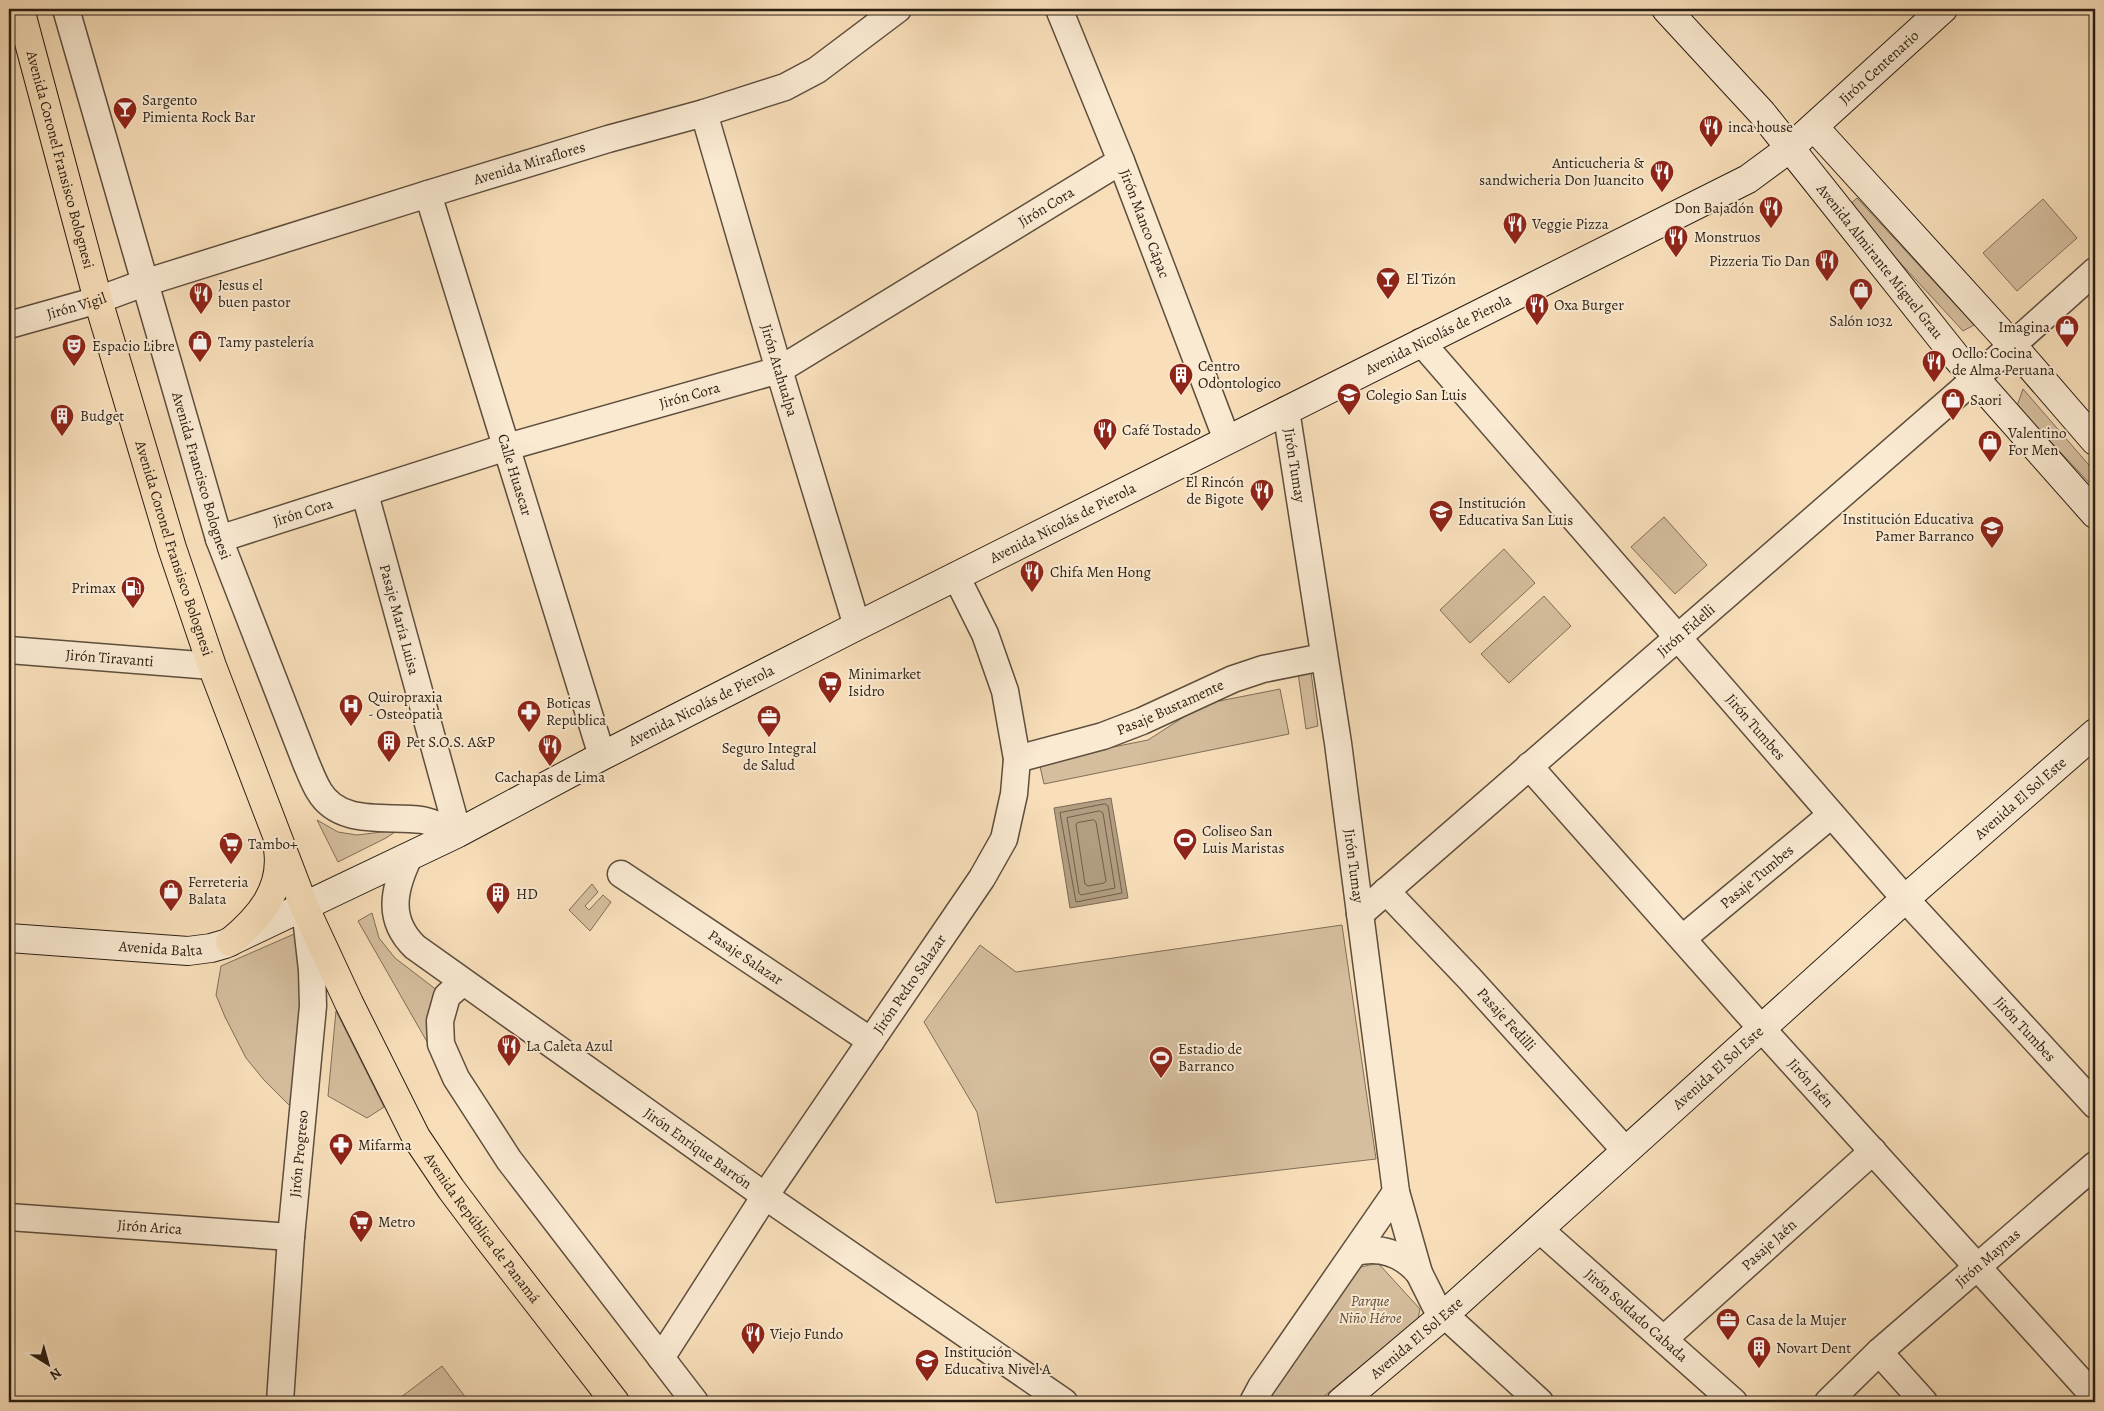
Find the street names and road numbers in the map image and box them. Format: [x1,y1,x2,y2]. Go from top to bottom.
street label: Jirón Centenario [1835,26,1923,109]
street label: Avenida Coronel Fransisco Bolognesi [21,48,99,271]
street label: Avenida Miraflores [470,137,588,190]
street label: Jirón Manco Cápac [1115,166,1175,281]
street label: Avenida Almirante Miguel Grau [1812,179,1948,344]
street label: Jirón Cora [1014,182,1078,232]
street label: Jirón Vigil [44,288,110,324]
street label: Avenida Nicolás de Pierola [1361,289,1515,380]
street label: Jirón Atahualpa [756,322,803,419]
street label: Jirón Cora [657,377,722,413]
street label: Avenida Francisco Bolognesi [167,389,236,562]
street label: Jirón Tumay [1279,427,1310,504]
street label: Calle Huascar [493,431,537,519]
street label: Avenida Coronel Fransisco Bolognesi [130,437,218,659]
street label: Avenida Nicolás de Pierola [985,478,1139,568]
street label: Jirón Cora [270,493,336,531]
street label: Pasaje María Luisa [375,562,424,677]
street label: Jirón Fidelli [1652,600,1719,661]
street label: Jirón Tiravanti [65,644,155,671]
street label: Avenida Nicolás de Pierola [624,660,777,751]
street label: Pasaje Bustamente [1114,674,1227,740]
street label: Jirón Tumbes [1721,689,1790,764]
street label: Avenida El Sol Este [1969,752,2071,845]
street label: Jirón Tumay [1339,828,1369,905]
street label: Pasaje Tumbes [1716,840,1798,913]
street label: Pasaje Salazar [704,925,787,990]
street label: Jirón Pedro Salazar [868,930,951,1038]
street label: Avenida Balta [117,936,204,961]
street label: Pasaje Fedilli [1472,983,1540,1055]
street label: Jirón Tumbes [1990,992,2060,1066]
street label: Avenida El Sol Este [1668,1021,1768,1115]
street label: Jirón Jaén [1783,1054,1838,1112]
street label: Jirón Enrique Barrón [640,1103,756,1194]
street label: Jirón Progreso [285,1109,313,1198]
street label: Avenida República de Panamá [419,1148,545,1307]
street label: Jirón Arica [117,1215,183,1239]
street label: Pasaje Jaén [1737,1215,1801,1275]
street label: Jirón Maynas [1951,1224,2024,1292]
street label: Jirón Soldado Cabada [1580,1264,1692,1366]
street label: Avenida El Sol Este [1365,1293,1467,1384]

